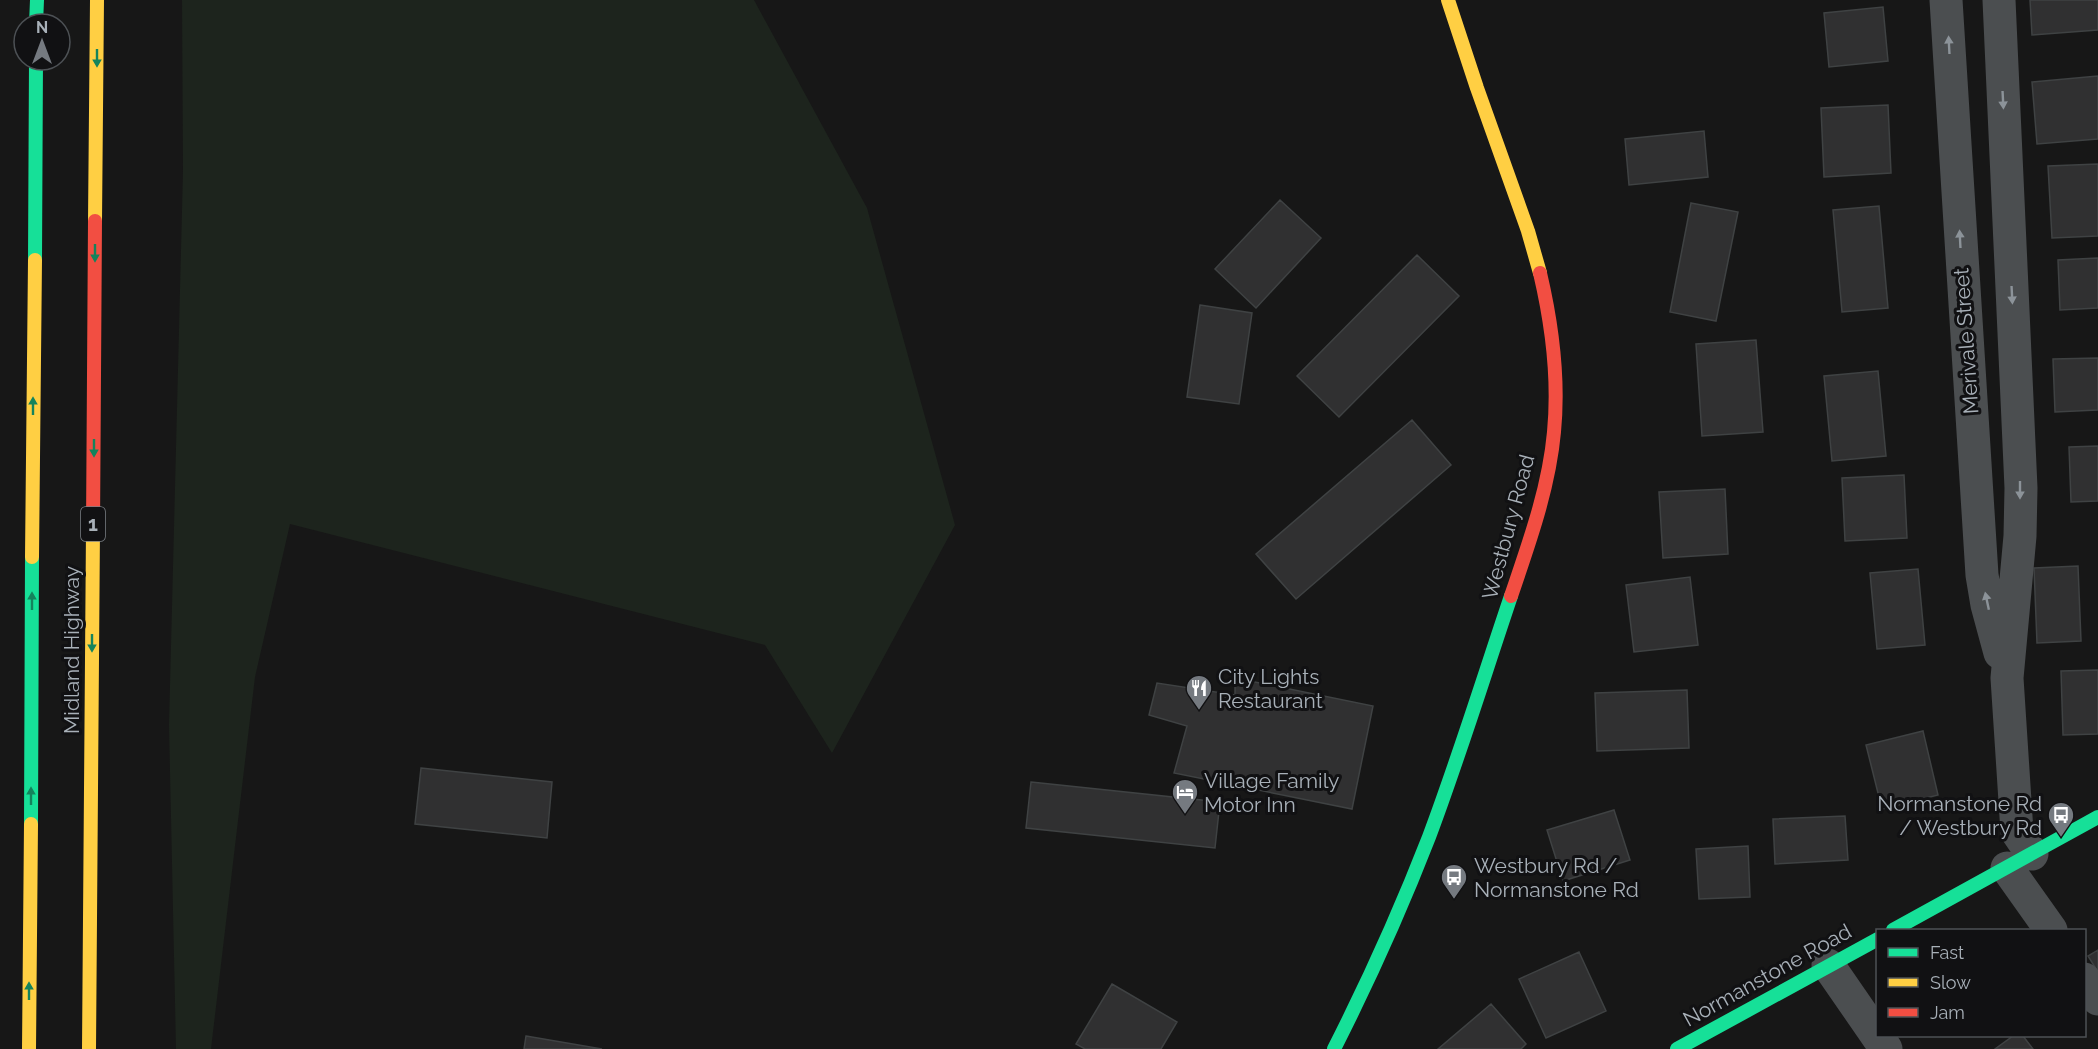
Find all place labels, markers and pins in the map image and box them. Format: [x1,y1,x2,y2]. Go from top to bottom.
place label: City Lights Restaurant [1218,664,1323,713]
restaurant icon: City Lights Restaurant [1184,673,1214,711]
place label: Village Family Motor Inn [1204,768,1339,817]
hotel icon: Village Family Motor Inn [1170,777,1200,815]
place label: Normanstone Rd / Westbury Rd [1877,791,2042,840]
bus stop icon: Normanstone Rd / Westbury Rd [2046,800,2076,838]
place label: Westbury Rd / Normanstone Rd [1474,853,1639,902]
bus stop icon: Westbury Rd / Normanstone Rd [1439,862,1469,900]

